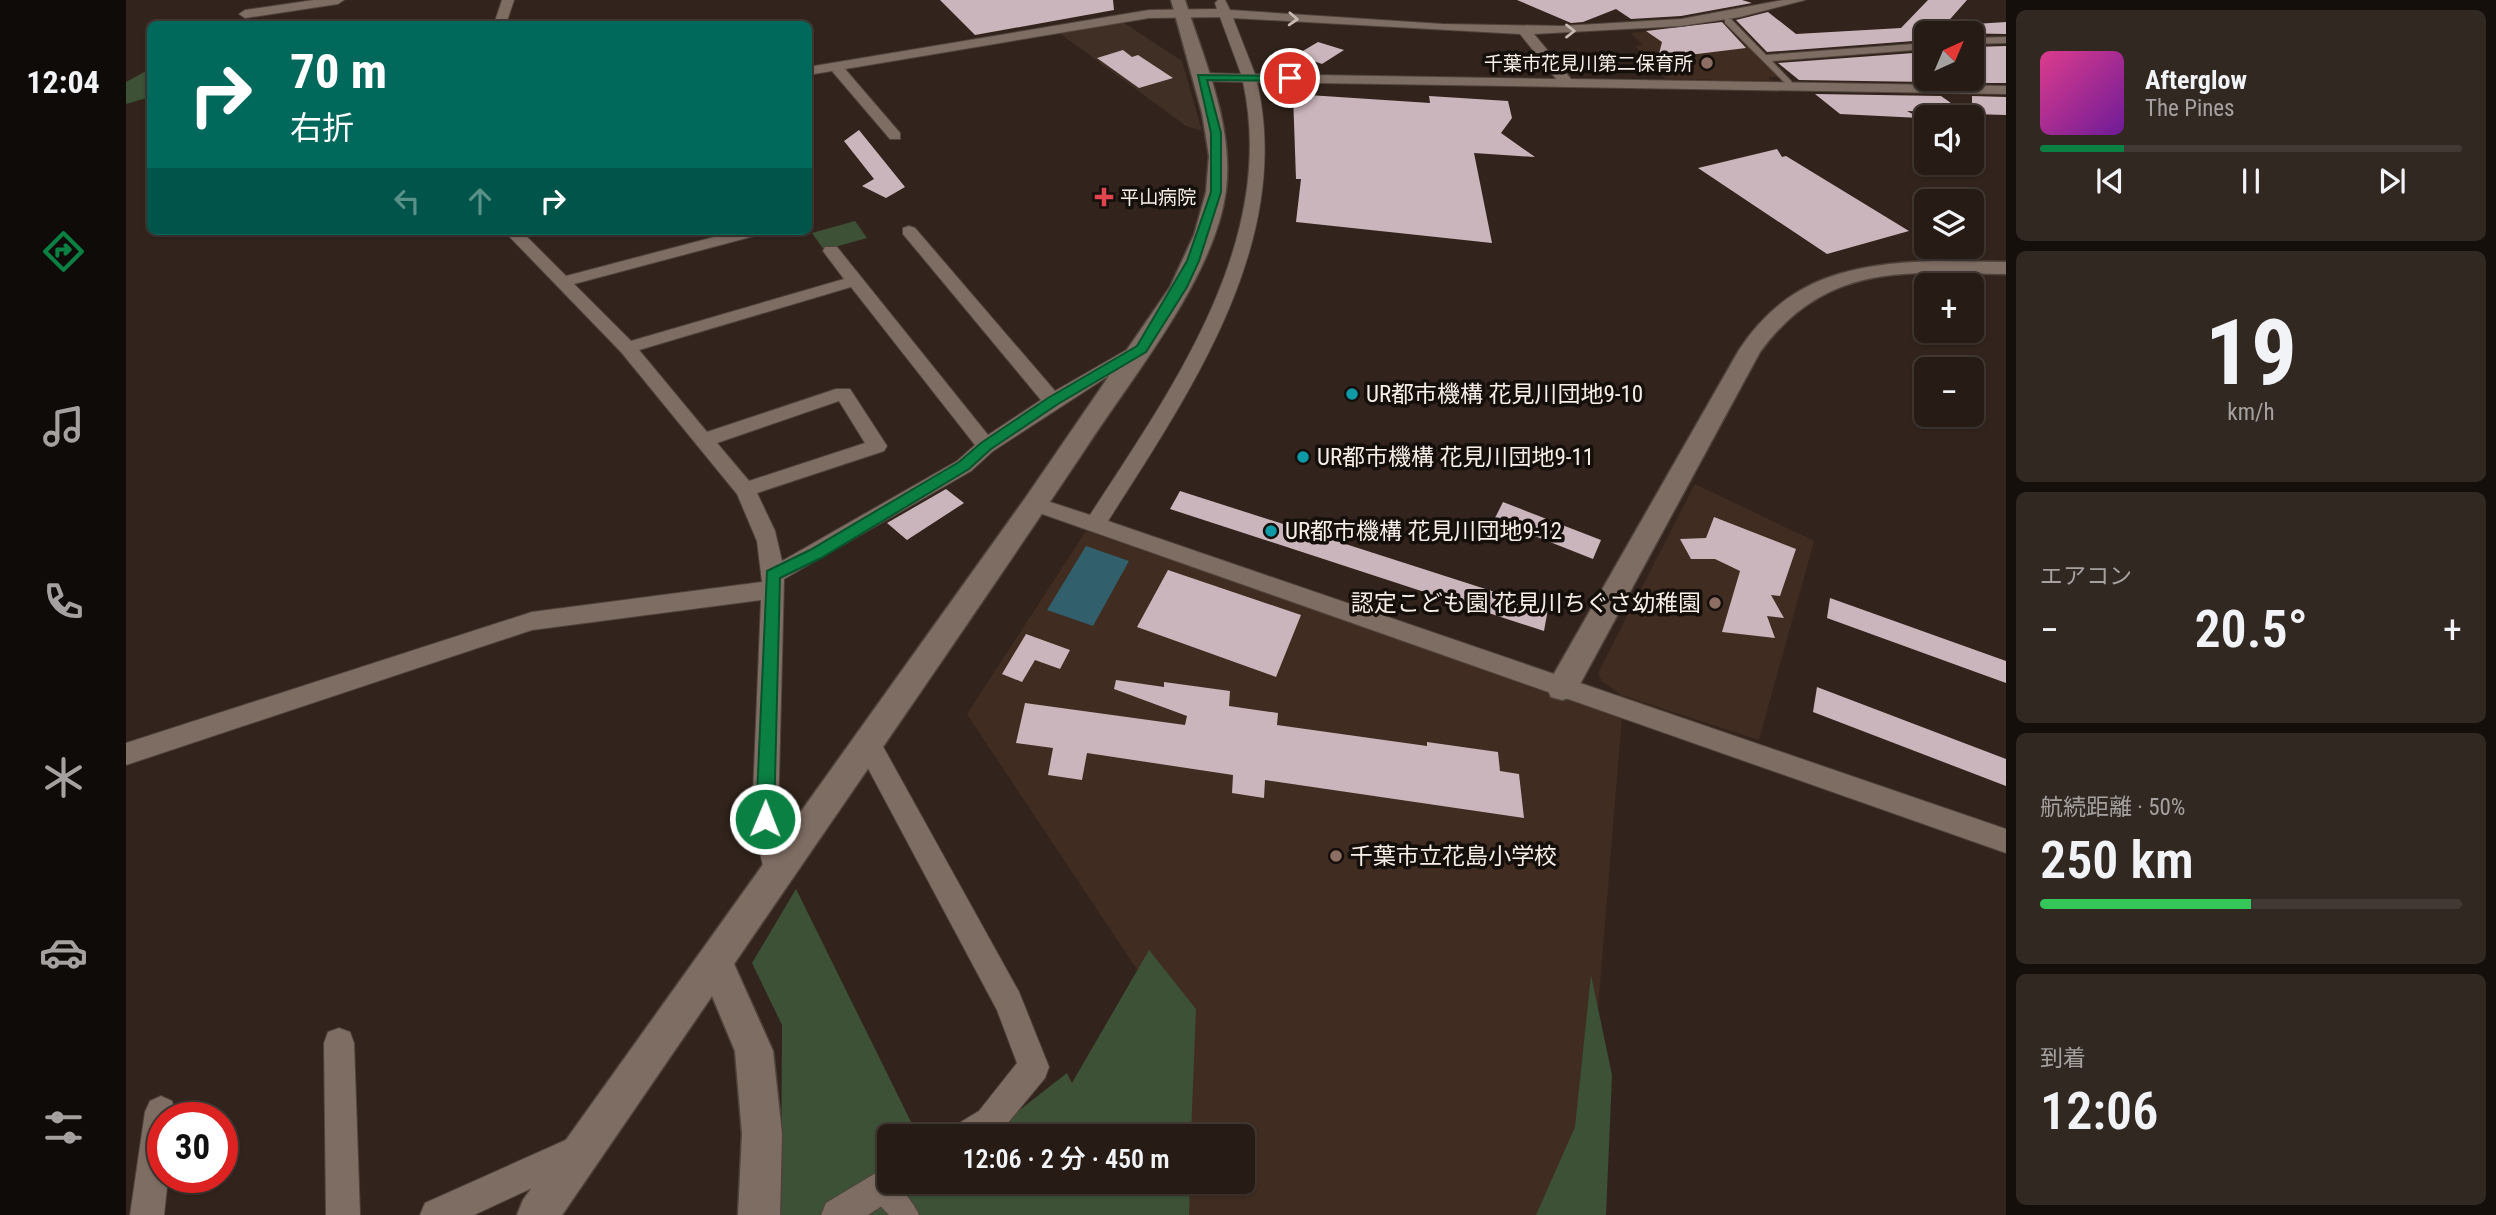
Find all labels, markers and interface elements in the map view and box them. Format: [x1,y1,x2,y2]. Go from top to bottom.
one-way arrow [1288,11,1299,26]
north arrow [1914,21,1984,91]
map controls [1914,21,1984,427]
one-way arrow [1565,23,1575,39]
text: 70 m [290,43,387,100]
pin [1260,48,1320,108]
icon: right [175,49,266,140]
place label: 千葉市花見川第二保育所 [1484,52,1693,75]
marker: 千葉市花見川第二保育所 [1699,55,1715,71]
icon: arrive [1271,59,1309,97]
text: 12:04 [26,63,100,101]
text: Afterglow [2145,65,2247,95]
text: The Pines [2145,95,2235,122]
button: sound [1914,105,1984,175]
text: 右折 [290,109,354,147]
icon: previous [2091,162,2129,200]
icon: pause [2232,162,2270,200]
icon: next [2373,162,2411,200]
icon: left [388,182,426,220]
icon: ahead [461,182,499,220]
icon: right [534,182,572,220]
place label: 平山病院 [1120,186,1196,209]
marker: 平山病院 [1094,187,1114,207]
button: layers [1914,189,1984,259]
icon: directions [39,227,88,276]
button: + [1914,273,1984,343]
text: 19 [2205,300,2297,406]
button: − [1914,357,1984,427]
place label: UR都市機構 花見川団地9-10 [1366,381,1643,408]
marker: UR都市機構 花見川団地9-10 [1344,386,1360,402]
text: km/h [2227,399,2275,426]
icon: music [39,402,88,451]
place label: UR都市機構 花見川団地9-11 [1317,444,1594,471]
marker: UR都市機構 花見川団地9-11 [1295,449,1311,465]
place label: UR都市機構 花見川団地9-12 [1285,518,1562,545]
marker: UR都市機構 花見川団地9-12 [1263,523,1279,539]
text: エアコン [2040,563,2132,590]
icon: phone [39,577,88,626]
place label: 認定こども園 花見川ちぐさ幼稚園 [1351,590,1701,617]
marker: 認定こども園 花見川ちぐさ幼稚園 [1707,595,1723,611]
text: 20.5° [2194,599,2308,660]
text: − [2040,608,2059,652]
text: + [2443,608,2462,652]
icon: climate [39,753,88,802]
position arrow [728,782,802,856]
text: 航続距離 · 50% [2040,794,2185,821]
text: 250 km [2040,830,2194,891]
place label: 千葉市立花島小学校 [1350,843,1557,870]
marker: 千葉市立花島小学校 [1328,848,1344,864]
icon: car [39,928,88,977]
text: 到着 [2040,1045,2086,1072]
text: 12:06 [2040,1081,2158,1142]
speed limit sign: 30 [147,1102,238,1193]
icon: filters [39,1103,88,1152]
text: 12:06 · 2 分 · 450 m [962,1144,1170,1174]

